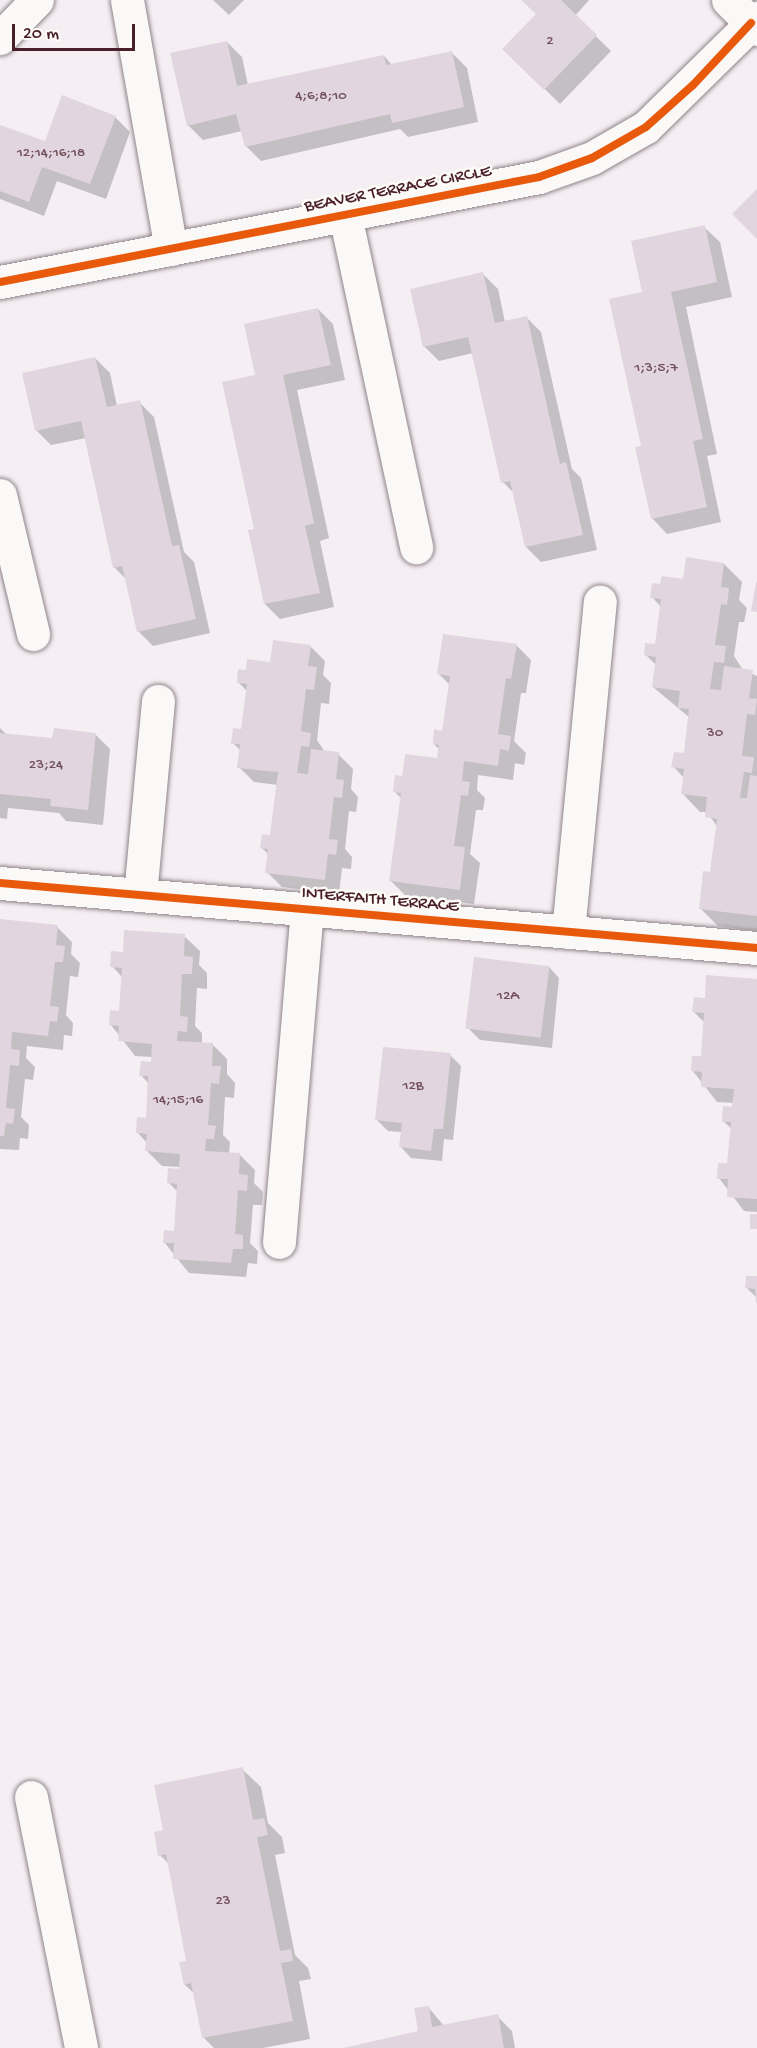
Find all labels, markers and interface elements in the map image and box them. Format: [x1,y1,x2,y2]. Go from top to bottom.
scale bar [15,12,138,50]
text: 20 m [23,24,59,45]
house number: 2 [546,33,554,51]
house number: 4;6;8;10 [295,88,347,106]
house number: 12;14;16;18 [17,145,85,163]
street label: BEAVER TERRACE CIRCLE [303,161,493,219]
house number: 1;3;5;7 [634,360,678,378]
house number: 30 [707,725,723,743]
house number: 23;24 [29,757,63,775]
street label: INTERFAITH TERRACE [300,883,460,919]
house number: 12A [497,988,519,1006]
house number: 12B [402,1078,424,1096]
house number: 14;15;16 [153,1092,203,1110]
house number: 23 [215,1893,231,1911]

